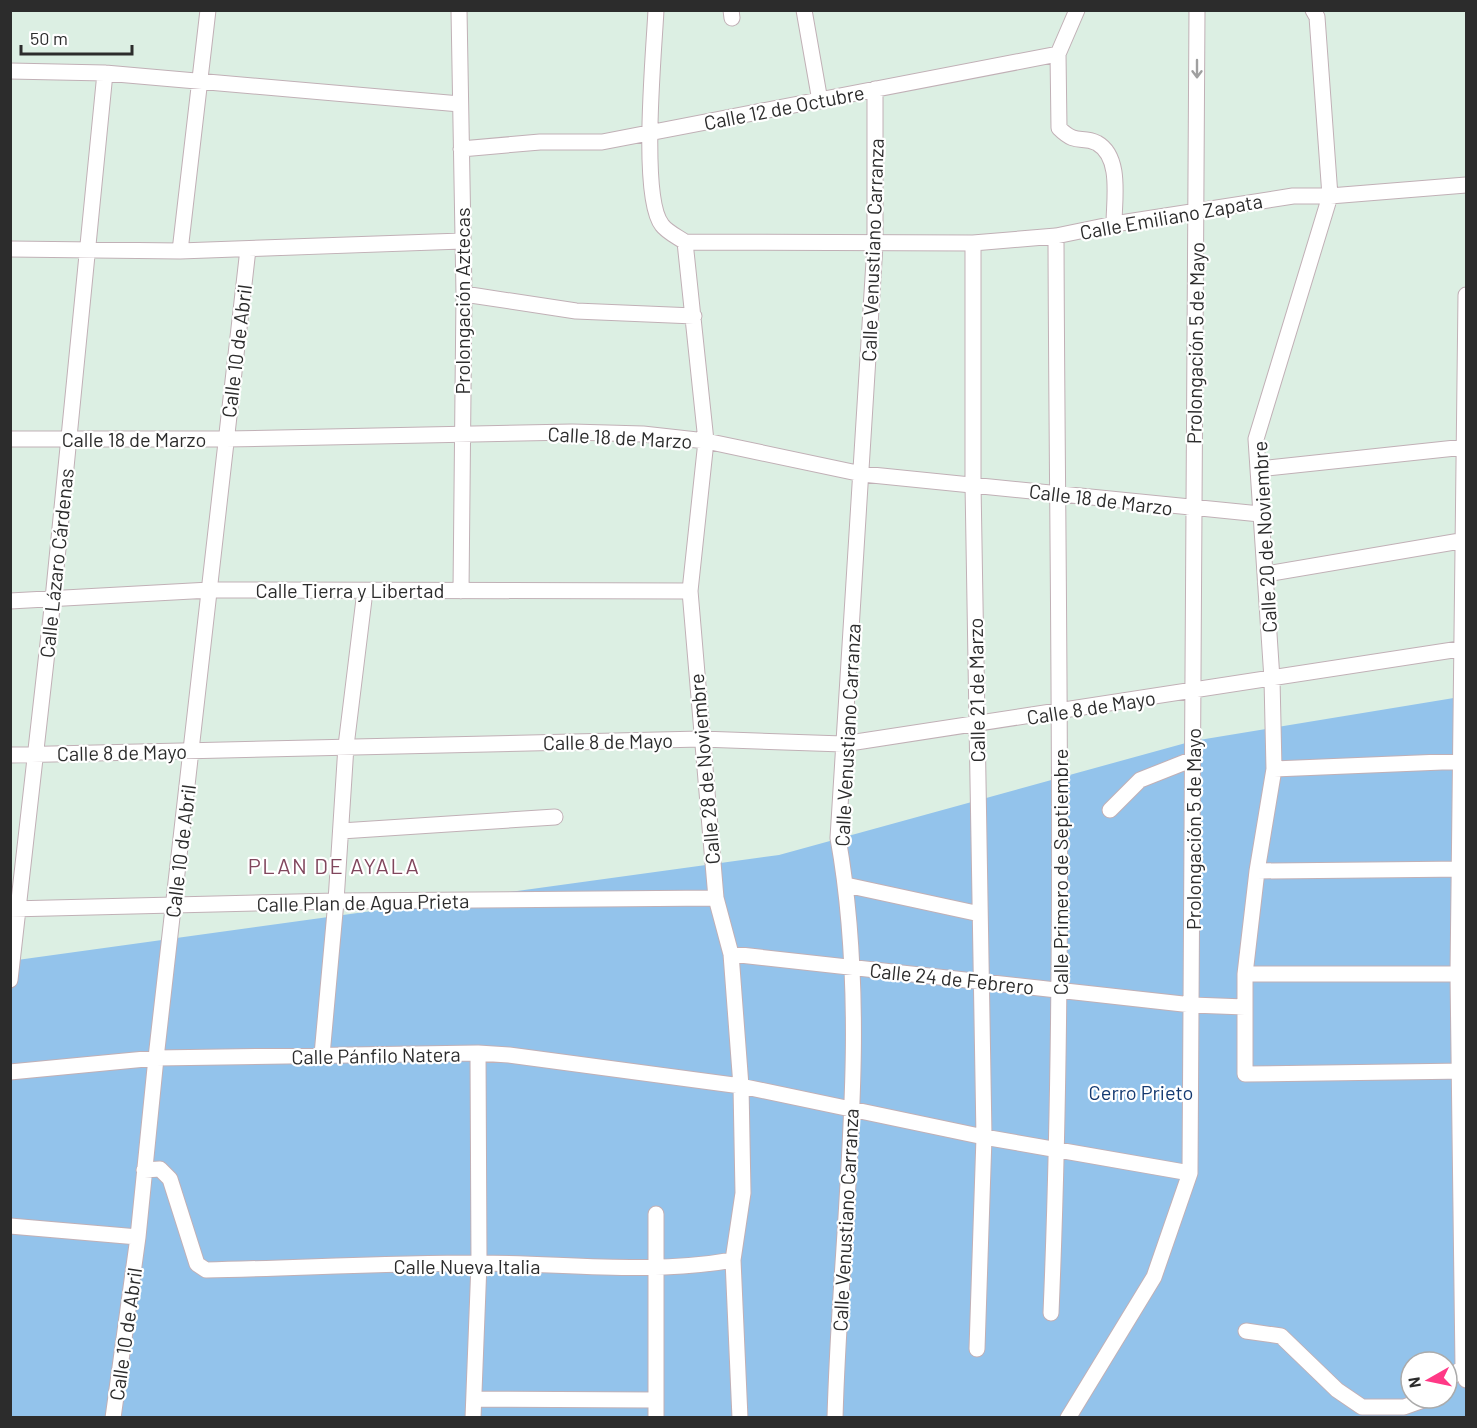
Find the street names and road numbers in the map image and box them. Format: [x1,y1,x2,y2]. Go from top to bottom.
street label: Calle 12 de Octubre [702,80,866,134]
street label: Calle Venustiano Carranza [856,138,888,362]
street label: Calle Emiliano Zapata [1078,188,1264,244]
street label: Prolongación Aztecas [450,207,474,395]
street label: Prolongación 5 de Mayo [1181,242,1209,444]
street label: Calle 10 de Abril [216,283,256,419]
street label: Calle 18 de Marzo [547,421,693,453]
street label: Calle 18 de Marzo [62,427,206,451]
street label: Calle 20 de Noviembre [1247,440,1281,634]
street label: Calle Lázaro Cárdenas [34,467,78,659]
street label: Calle 18 de Marzo [1028,478,1174,520]
street label: Calle Tierra y Libertad [256,578,444,602]
street label: Calle 21 de Marzo [963,617,989,763]
street label: Calle Venustiano Carranza [829,623,865,847]
street label: Calle 28 de Noviembre [684,673,724,865]
street label: Calle 8 de Mayo [1025,685,1157,729]
street label: Calle 8 de Mayo [543,728,673,754]
street label: Prolongación 5 de Mayo [1181,728,1205,930]
street label: Calle 8 de Mayo [57,739,187,765]
street label: Calle Primero de Septiembre [1048,749,1072,995]
street label: Calle 10 de Abril [160,783,200,919]
street label: Calle Plan de Agua Prieta [256,888,470,916]
street label: Calle 24 de Febrero [868,957,1036,999]
street label: Calle Pánfilo Natera [291,1042,461,1068]
street label: Calle Venustiano Carranza [827,1108,863,1332]
street label: Calle Nueva Italia [394,1254,540,1278]
street label: Calle 10 de Abril [104,1266,146,1402]

